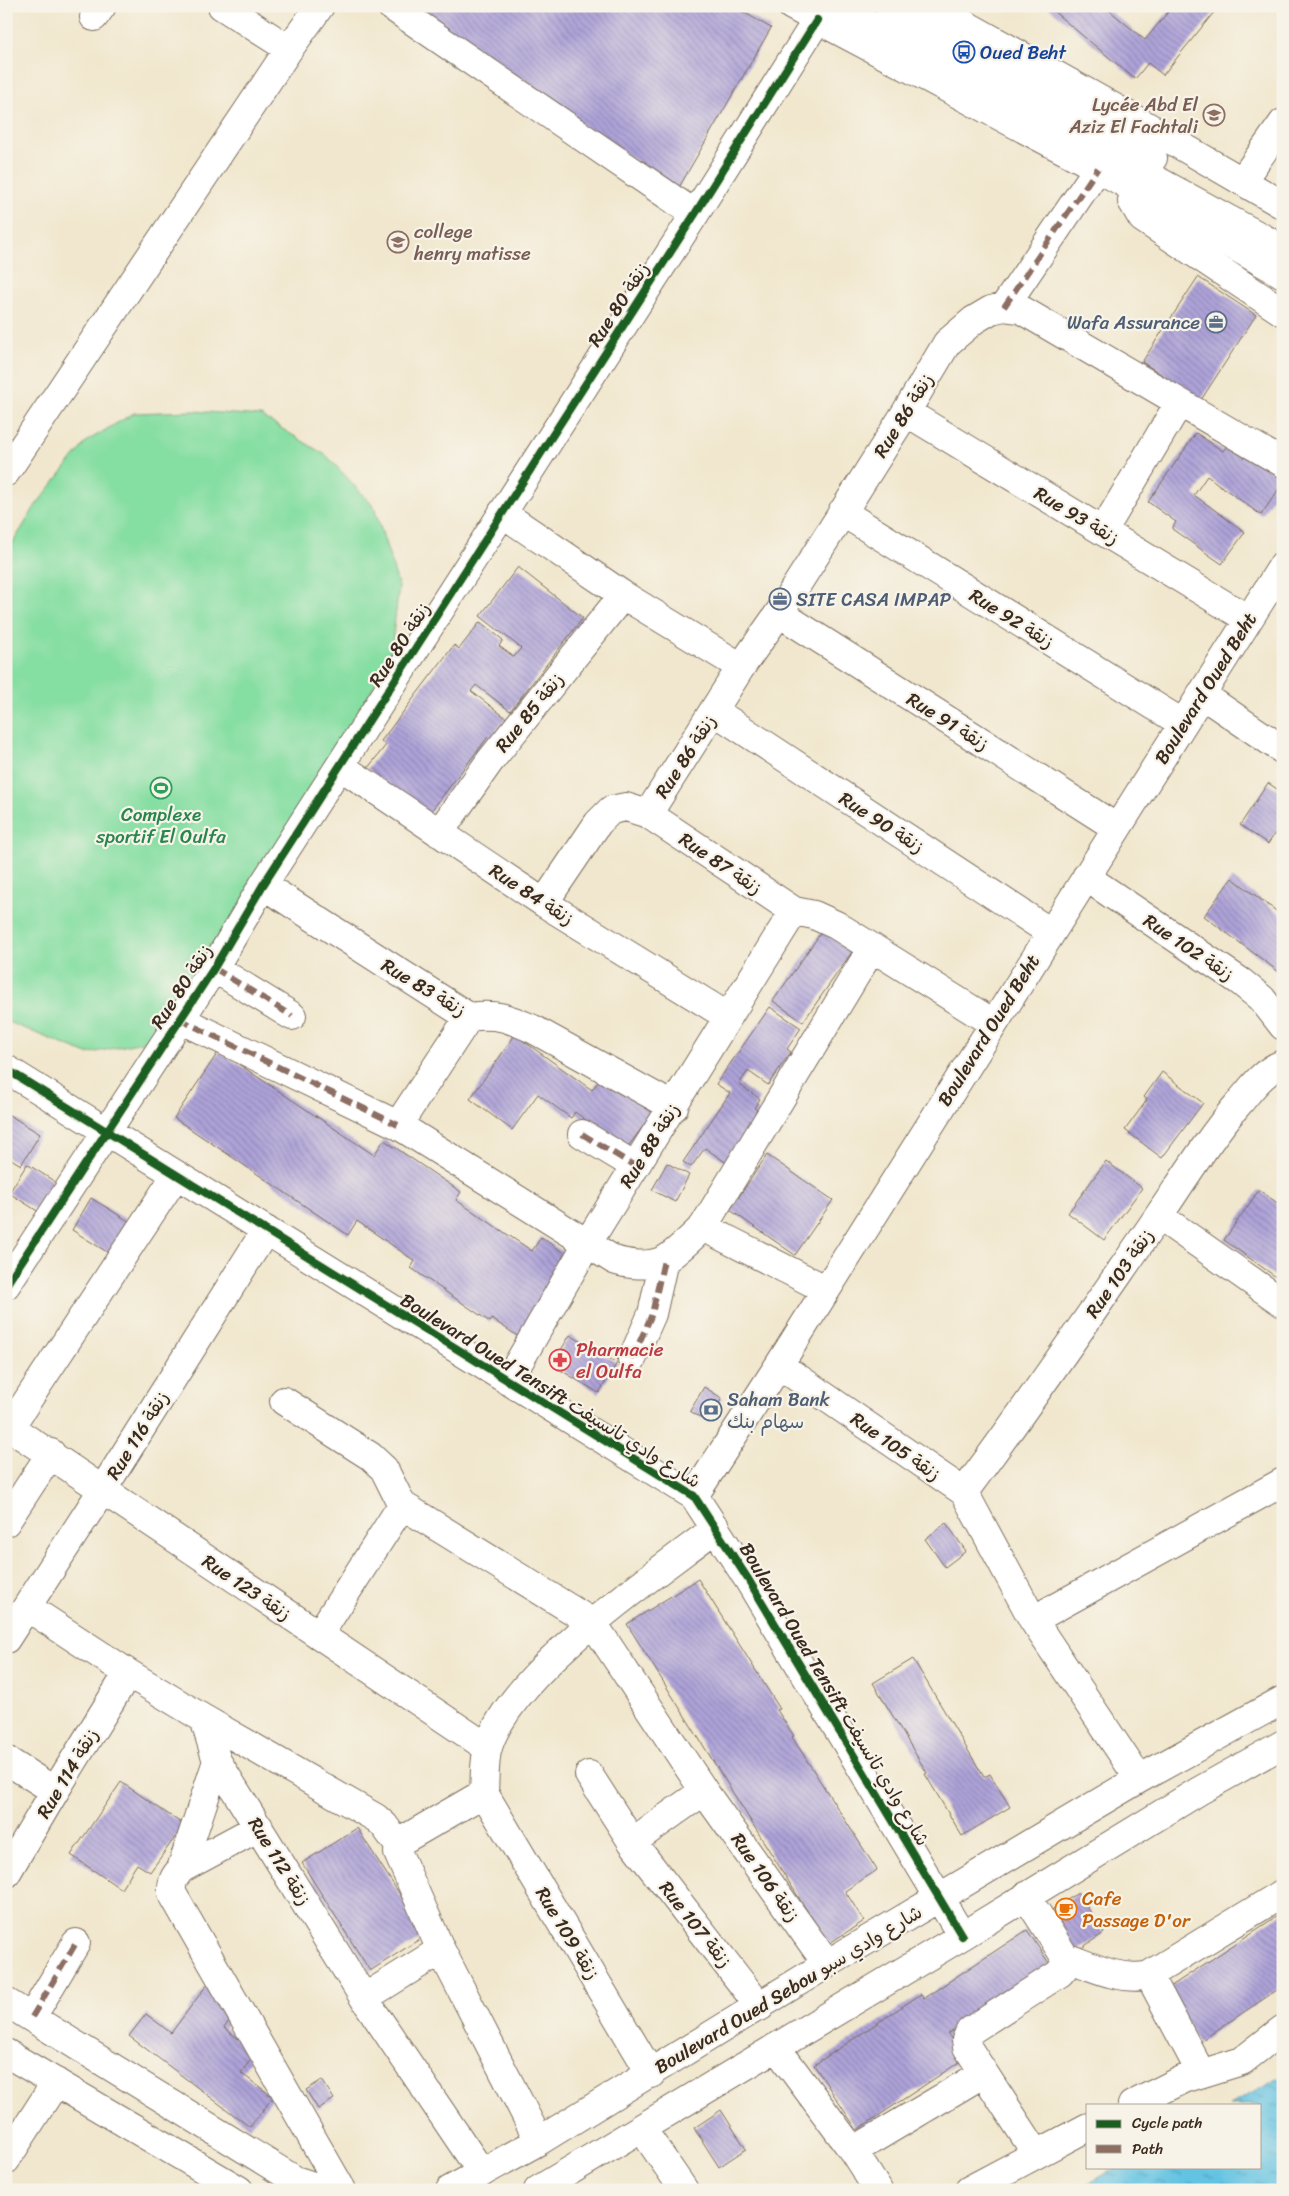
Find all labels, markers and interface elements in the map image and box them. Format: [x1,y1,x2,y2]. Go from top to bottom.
place label: Oued Beht [980,36,1067,69]
bus stop icon: Oued Beht [952,40,976,64]
place label: Lycée Abd El Aziz El Fachtali [1068,88,1199,143]
school or university icon: Lycée Abd El Aziz El Fachtali [1202,103,1226,127]
place label: college henry matisse [413,215,531,270]
school or university icon: college henry matisse [386,230,410,254]
street label: Rue 80 زنقة [578,255,658,354]
place label: Wafa Assurance [1067,306,1200,339]
office icon: Wafa Assurance [1204,310,1228,334]
street label: Rue 86 زنقة [864,366,943,464]
street label: Rue 93 زنقة [1028,477,1126,554]
street label: Rue 92 زنقة [963,579,1061,658]
place label: SITE CASA IMPAP [796,583,951,616]
office icon: SITE CASA IMPAP [768,587,792,611]
street label: Rue 80 زنقة [359,595,439,694]
street label: Boulevard Oued Beht [1145,606,1266,771]
street label: Rue 85 زنقة [486,665,572,760]
street label: Rue 91 زنقة [900,683,996,760]
street label: Rue 86 زنقة [646,708,725,805]
sports icon: Complexe sportif El Oulfa [149,776,173,800]
street label: Rue 90 زنقة [832,782,931,862]
place label: Complexe sportif El Oulfa [95,798,226,853]
street label: Rue 87 زنقة [672,823,769,904]
street label: Rue 84 زنقة [483,854,581,934]
street label: Rue 102 زنقة [1137,905,1241,990]
street label: Rue 80 زنقة [141,937,221,1036]
street label: Boulevard Oued Beht [928,948,1049,1113]
street label: Rue 83 زنقة [375,949,473,1026]
street label: Rue 88 زنقة [610,1096,689,1194]
street label: Rue 103 زنقة [1076,1222,1163,1325]
street label: Boulevard Oued Tensift شارع وادي تانسيفت [394,1284,708,1497]
place label: Pharmacie el Oulfa [576,1333,664,1388]
pharmacy icon: Pharmacie el Oulfa [548,1348,572,1372]
place label: Saham Bank سهام بنك [727,1383,831,1438]
street label: Rue 116 زنقة [97,1384,178,1486]
bank icon: Saham Bank سهام بنك [699,1398,723,1422]
street label: Rue 105 زنقة [844,1403,948,1490]
street label: Boulevard Oued Tensift شارع وادي تانسيفت [730,1536,939,1853]
street label: Rue 123 زنقة [195,1545,298,1630]
street label: Rue 114 زنقة [27,1722,108,1825]
street label: Rue 112 زنقة [239,1810,320,1912]
street label: Rue 106 زنقة [722,1825,809,1929]
street label: Rue 107 زنقة [651,1873,740,1975]
street label: Rue 109 زنقة [527,1880,609,1986]
place label: Cafe Passage D'or [1082,1882,1191,1937]
street label: Boulevard Oued Sebou شارع وادي سبو [648,1896,929,2083]
cafe icon: Cafe Passage D'or [1054,1897,1078,1921]
legend [1086,2104,1262,2168]
text: Cycle path [1132,2110,1203,2136]
text: Path [1132,2136,1163,2162]

